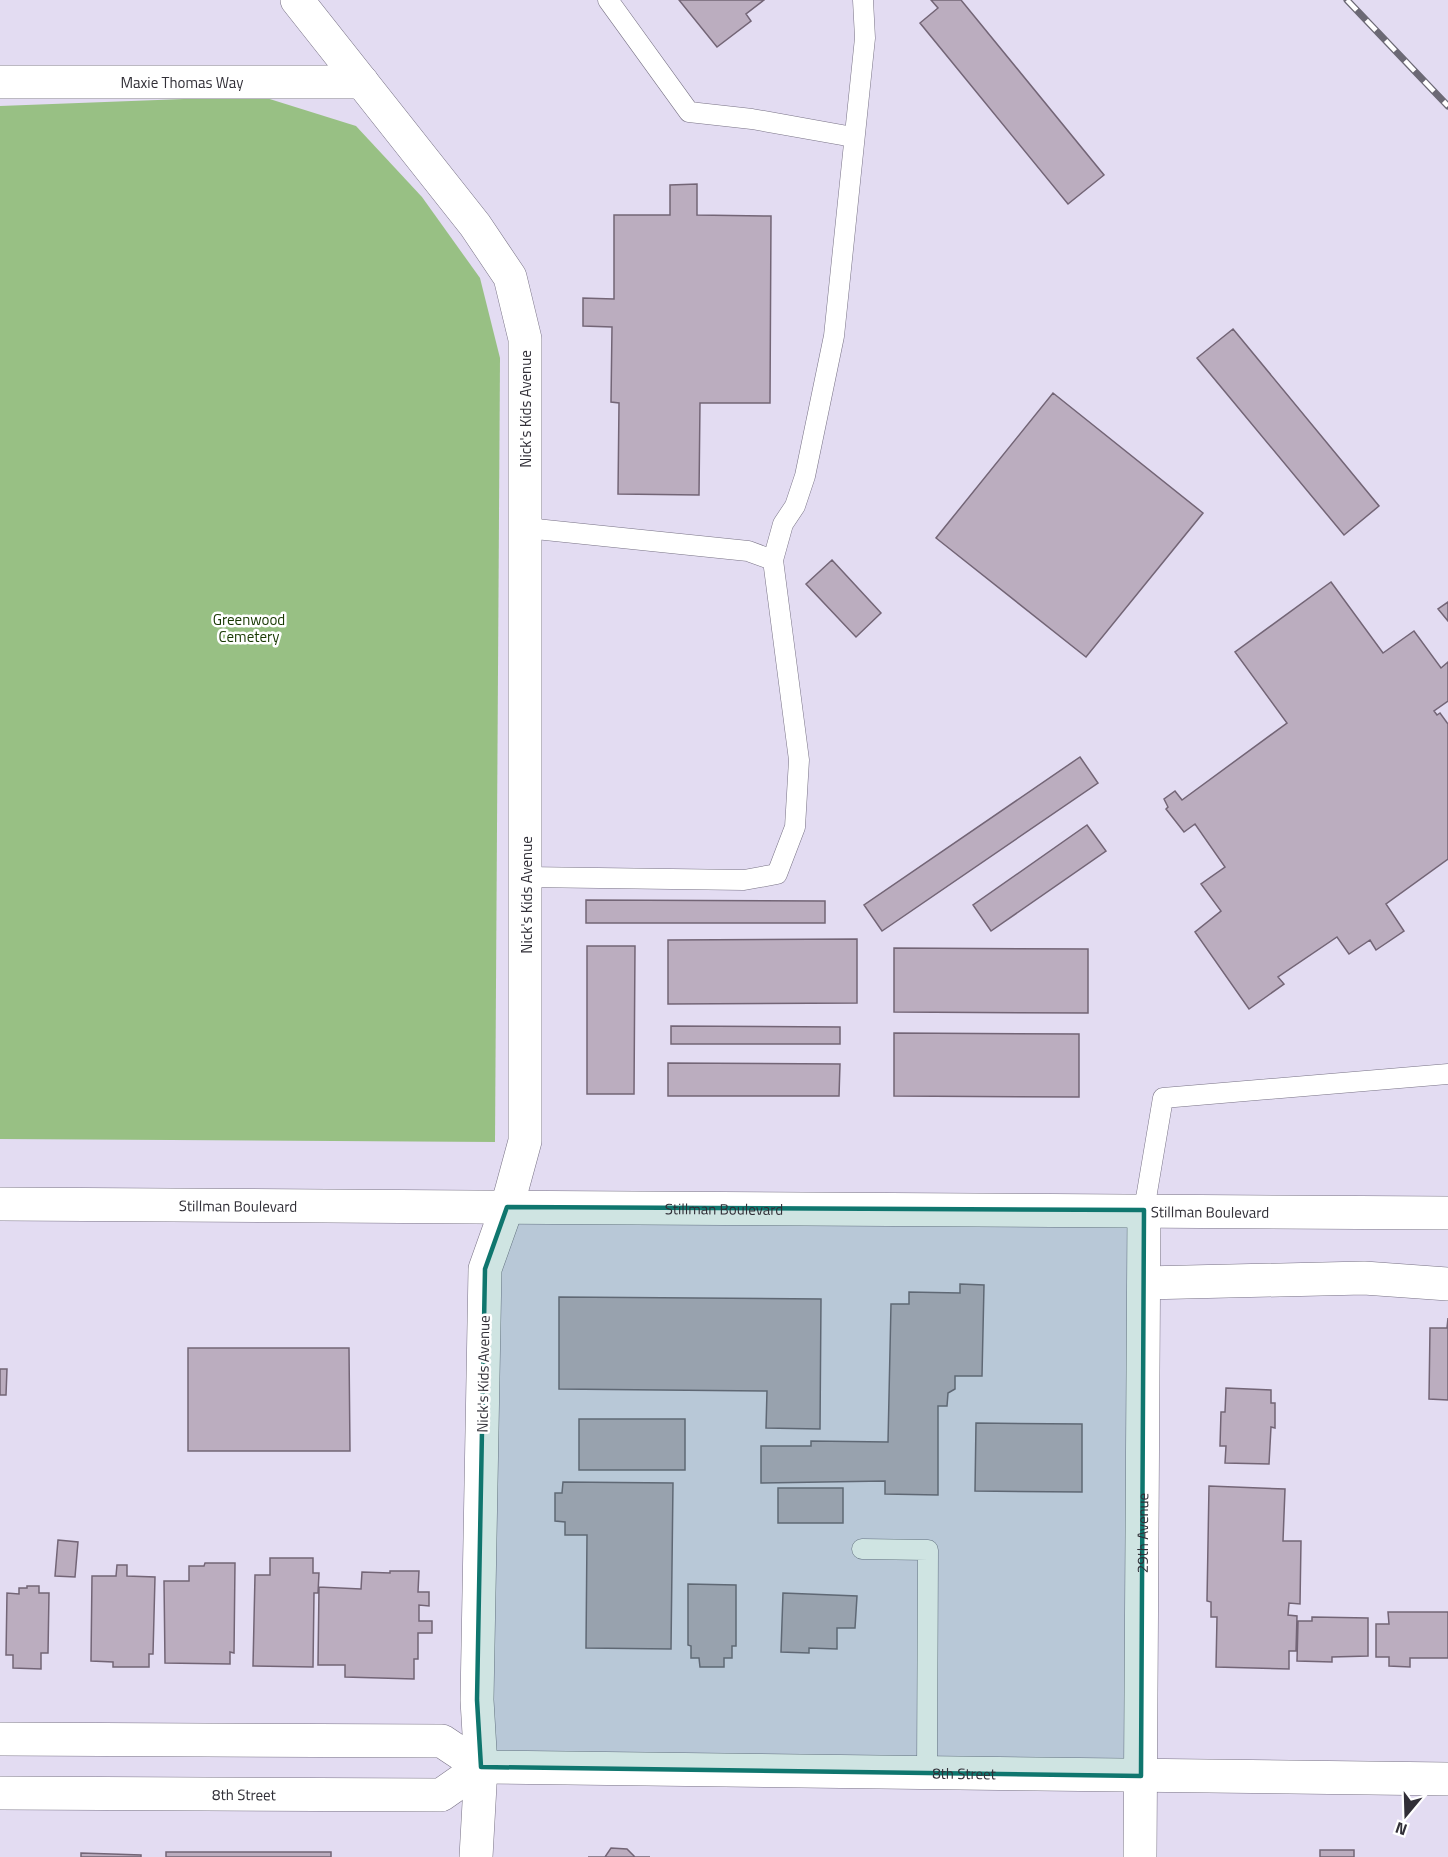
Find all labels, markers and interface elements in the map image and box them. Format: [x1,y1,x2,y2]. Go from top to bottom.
street label: Maxie Thomas Way [120,71,244,94]
street label: Nick's Kids Avenue [514,350,537,468]
park label: Greenwood Cemetery [213,608,285,648]
street label: Nick's Kids Avenue [515,836,538,954]
street label: Stillman Boulevard [179,1194,297,1217]
street label: Stillman Boulevard [665,1197,783,1220]
street label: Stillman Boulevard [1151,1200,1269,1223]
street label: Nick's Kids Avenue [470,1315,496,1433]
street label: 29th Avenue [1130,1493,1154,1573]
street label: 8th Street [932,1761,997,1785]
street label: 8th Street [212,1782,277,1806]
north arrow [1376,1785,1436,1845]
text: N [1392,1816,1410,1842]

